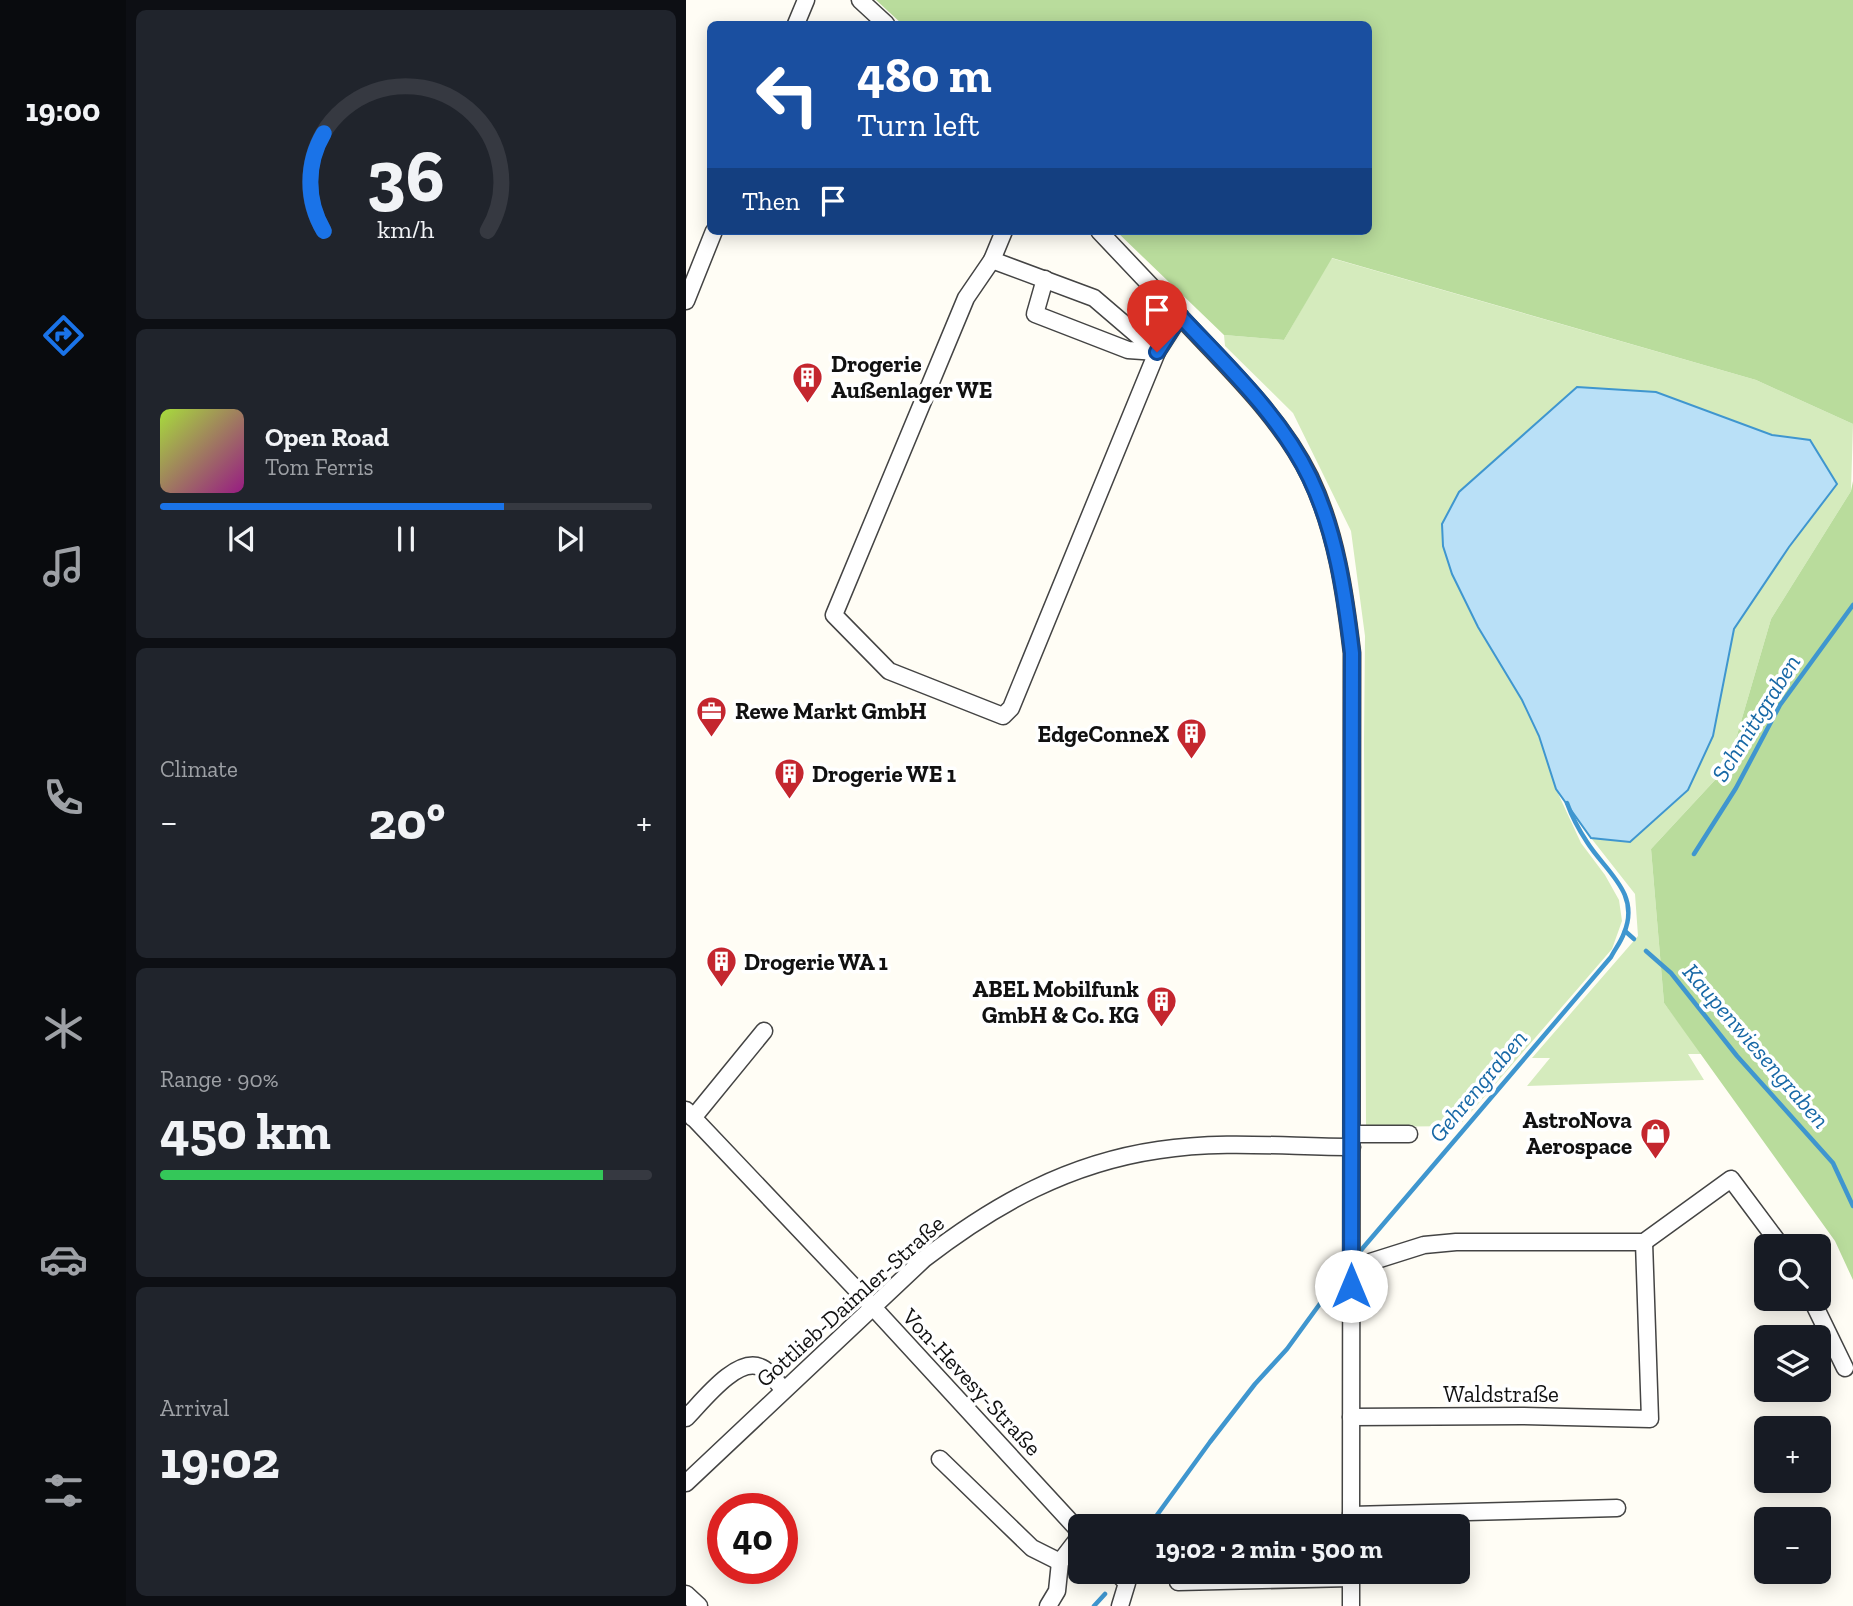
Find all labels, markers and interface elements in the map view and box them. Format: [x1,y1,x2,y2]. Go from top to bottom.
text: 480 m [857,46,992,105]
icon: left [742,49,833,140]
text: 19:00 [26,91,100,129]
text: Turn left [857,106,979,144]
text: 36 [367,132,445,220]
icon: arrive [814,182,852,220]
text: Then [742,185,800,217]
text: km/h [377,213,435,243]
pin [1127,280,1187,352]
icon: arrive [1138,291,1176,329]
icon: directions [39,311,88,360]
place label: Drogerie Außenlager WE [831,350,992,404]
building icon: Drogerie Außenlager WE [791,360,825,404]
text: Open Road [265,421,389,453]
text: Tom Ferris [265,453,374,481]
icon: previous [223,520,261,558]
icon: pause [387,520,425,558]
icon: next [551,520,589,558]
icon: music [39,542,88,591]
water label: Schmittgraben [1705,649,1806,787]
office icon: Rewe Markt GmbH [695,694,729,738]
place label: Rewe Markt GmbH [735,697,927,725]
building icon: EdgeConneX [1175,717,1209,761]
place label: EdgeConneX [1038,720,1170,748]
text: Climate [160,755,238,783]
building icon: Drogerie WE 1 [772,757,806,801]
place label: Drogerie WE 1 [812,760,956,788]
icon: phone [39,773,88,822]
text: 20° [369,790,445,852]
text: − [160,799,178,845]
text: + [636,799,652,845]
building icon: Drogerie WA 1 [704,945,738,989]
place label: Drogerie WA 1 [744,948,888,976]
water label: Kaupenwiesengraben [1677,957,1836,1134]
place label: ABEL Mobilfunk GmbH & Co. KG [973,975,1139,1029]
building icon: ABEL Mobilfunk GmbH & Co. KG [1145,985,1179,1029]
icon: climate [39,1004,88,1053]
water label: Gehrengraben [1422,1024,1533,1148]
text: Range · 90% [160,1065,279,1093]
text: 450 km [160,1100,331,1162]
place label: AstroNova Aerospace [1523,1106,1632,1160]
shop icon: AstroNova Aerospace [1638,1116,1672,1160]
street label: Gottlieb-Daimler-Straße [750,1209,950,1393]
map controls [1754,1234,1831,1584]
button: search [1754,1234,1831,1311]
icon: car [39,1235,88,1284]
position arrow [1314,1249,1388,1323]
street label: Von-Hevesy-Straße [896,1302,1048,1462]
button: layers [1754,1325,1831,1402]
street label: Waldstraße [1443,1380,1559,1408]
text: Arrival [160,1394,229,1422]
button: + [1754,1416,1831,1493]
text: 19:02 [160,1429,280,1491]
icon: filters [39,1466,88,1515]
speed limit sign: 40 [707,1493,798,1584]
button: − [1754,1507,1831,1584]
text: 19:02 · 2 min · 500 m [1155,1533,1383,1565]

